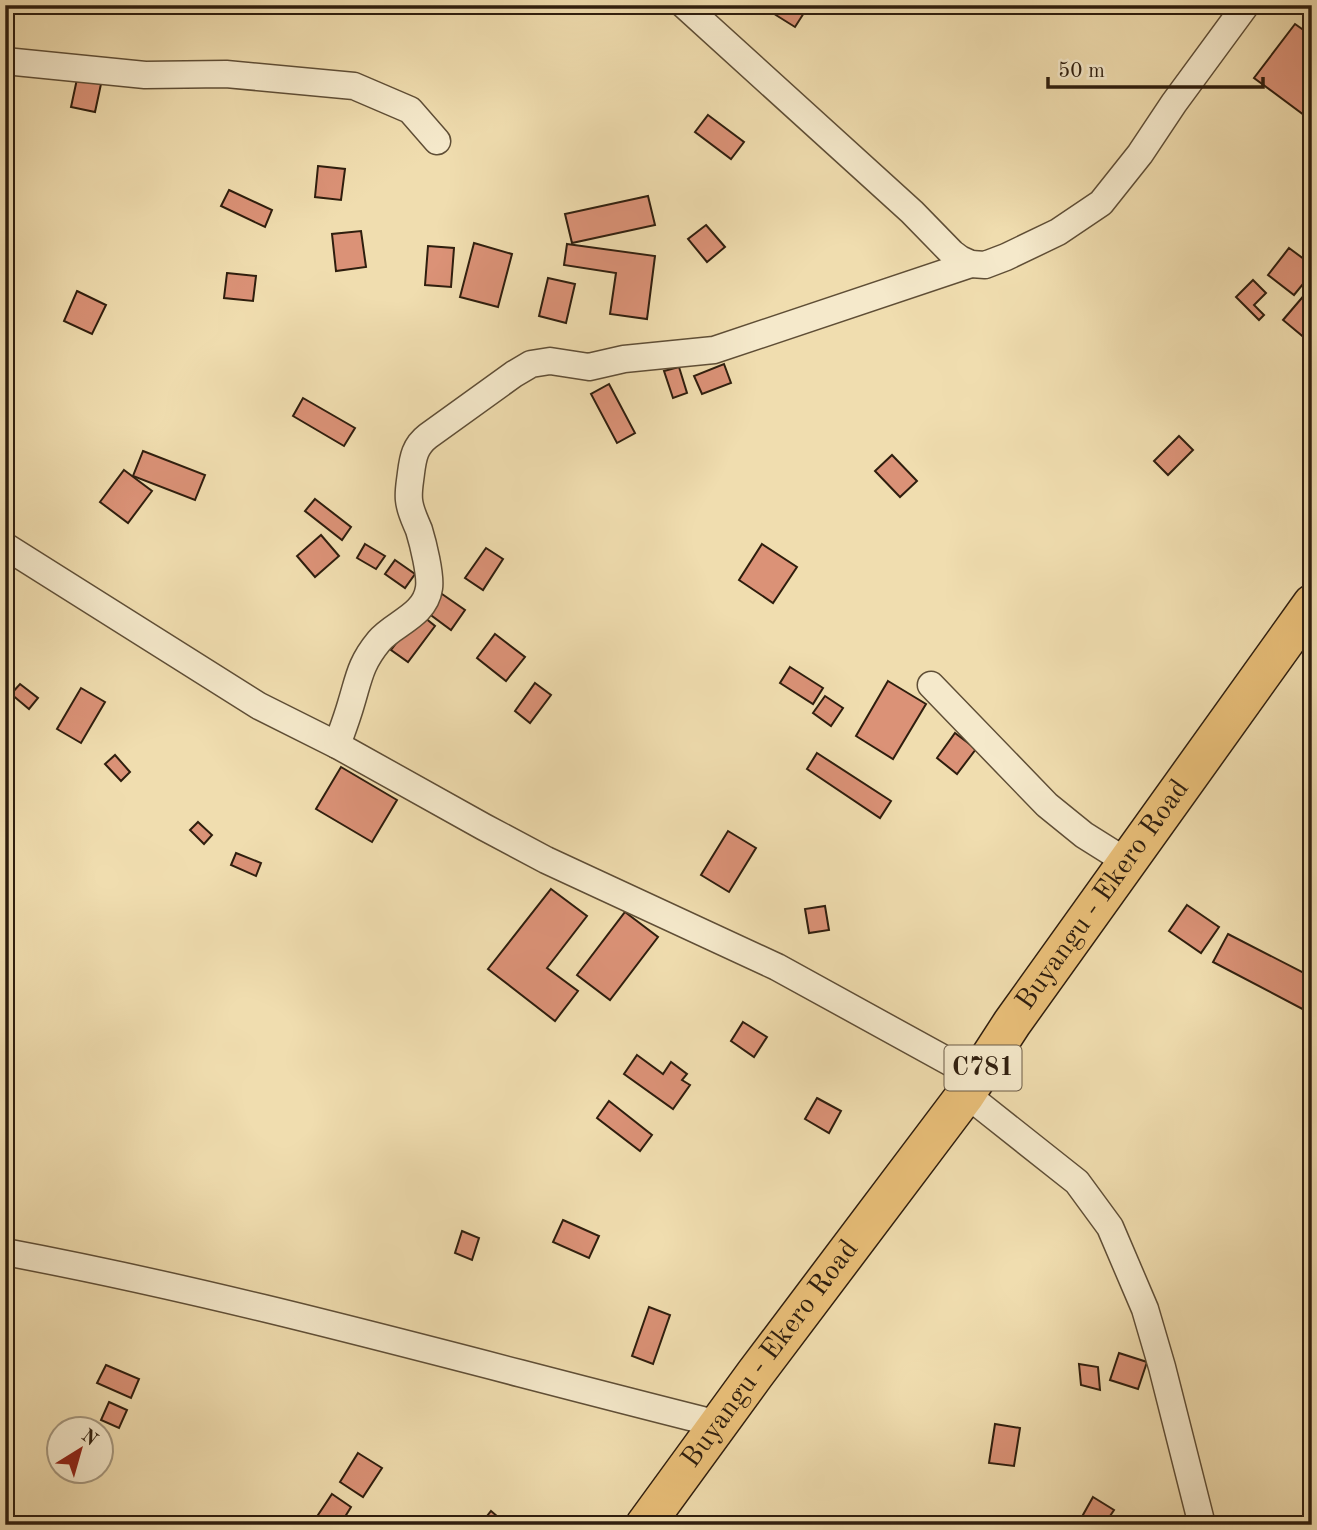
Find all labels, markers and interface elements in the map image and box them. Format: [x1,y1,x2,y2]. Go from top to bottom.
scale bar [1048,46,1263,90]
text: 50 m [1058,61,1105,82]
street label: Buyangu - Ekero Road [1012,775,1195,1016]
road number: C781 [944,1046,1021,1091]
street label: Buyangu - Ekero Road [677,1235,864,1473]
north arrow [46,1414,116,1484]
text: N [77,1426,101,1451]

